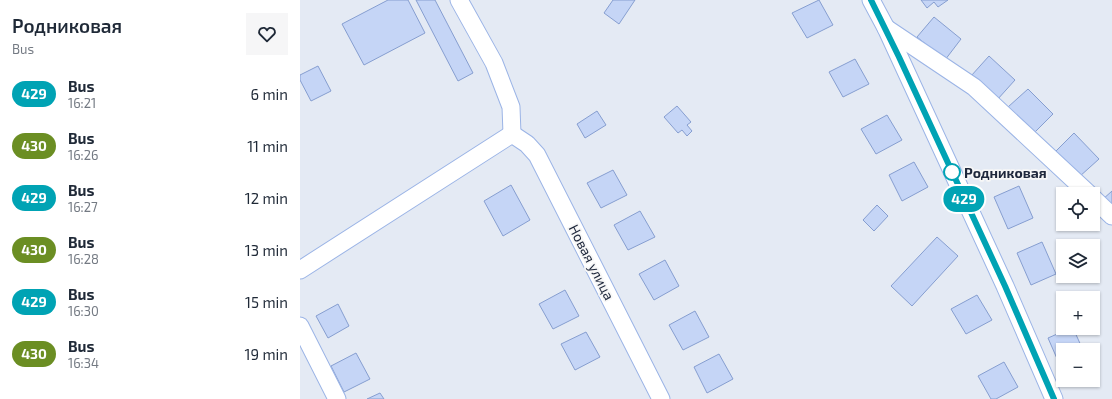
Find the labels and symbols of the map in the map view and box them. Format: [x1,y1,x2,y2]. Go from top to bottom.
marker: Родниковая [943,163,961,181]
place label: Родниковая [964,164,1047,181]
line badge: 429 [941,186,987,212]
street label: Новая улица [566,221,618,303]

